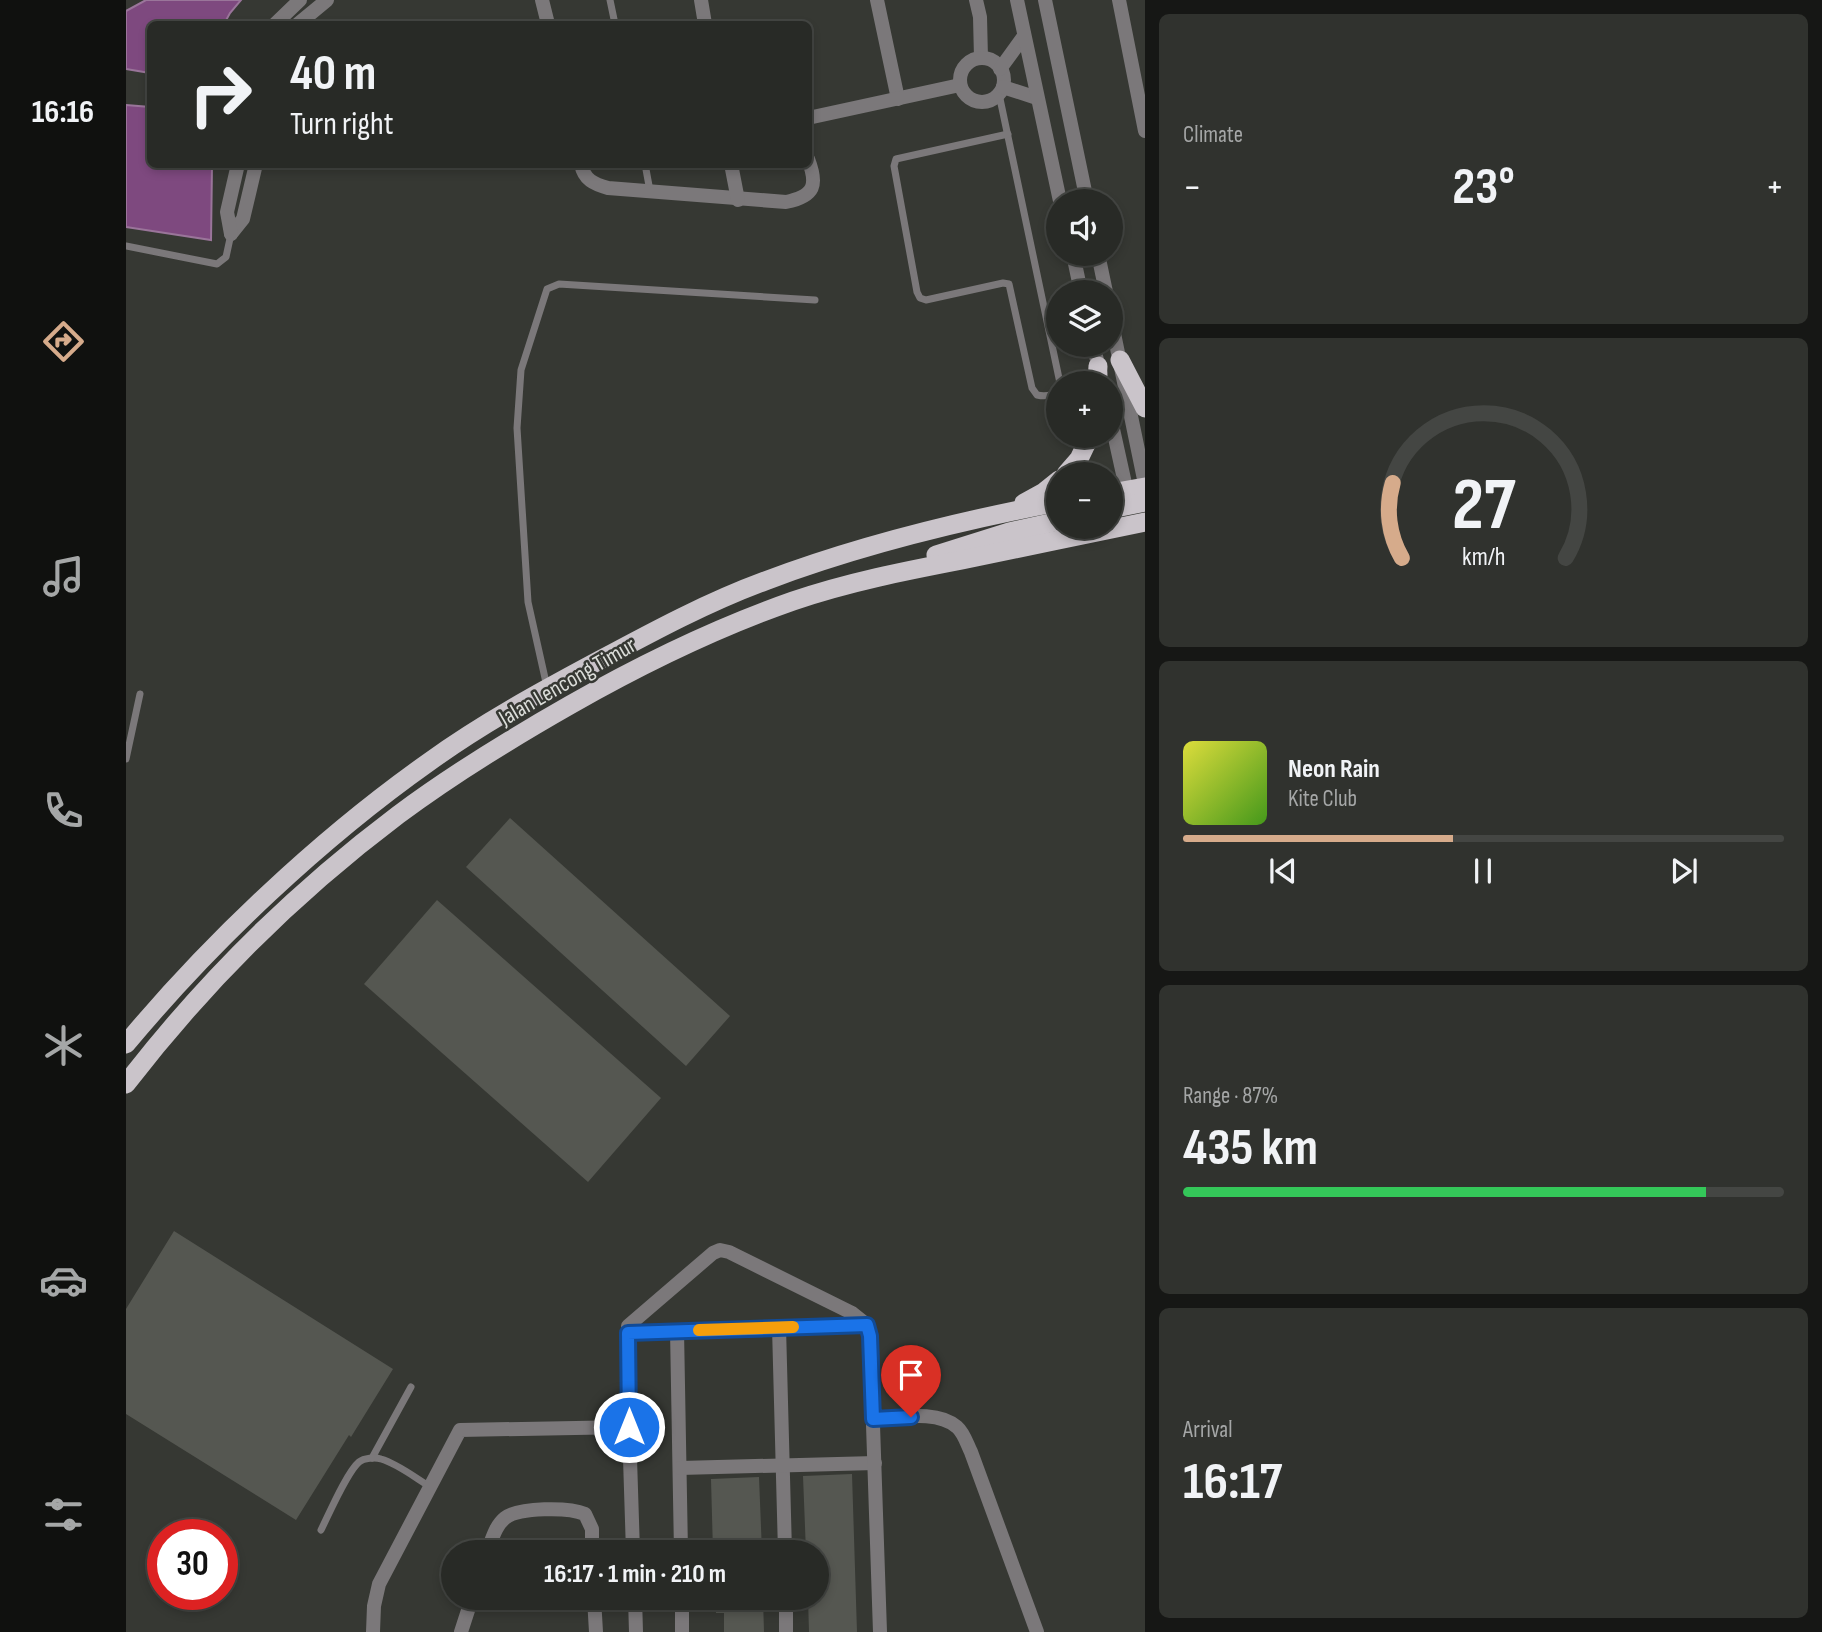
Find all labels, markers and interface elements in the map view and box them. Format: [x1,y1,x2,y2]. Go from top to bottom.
text: 40 m [290,45,376,104]
icon: right [175,49,266,140]
text: 16:16 [32,93,94,132]
text: Turn right [290,105,394,144]
text: Climate [1183,121,1243,149]
text: 23° [1452,156,1515,219]
text: − [1183,165,1202,210]
text: + [1765,165,1784,210]
map controls [1046,189,1123,539]
button: sound [1046,189,1123,266]
button: layers [1046,280,1123,357]
icon: directions [39,317,88,366]
button: + [1046,371,1123,448]
button: − [1046,462,1123,539]
text: 27 [1452,463,1516,551]
text: km/h [1462,542,1505,573]
icon: music [39,552,88,601]
street label: Jalan Lencong Timur [493,631,641,733]
text: Neon Rain [1288,754,1380,785]
text: Kite Club [1288,785,1357,813]
icon: phone [39,786,88,835]
icon: previous [1264,852,1302,890]
icon: pause [1464,852,1502,890]
icon: next [1665,852,1703,890]
icon: climate [39,1021,88,1070]
text: Range · 87% [1183,1082,1278,1110]
text: 435 km [1183,1117,1318,1180]
icon: car [39,1256,88,1305]
pin [881,1345,941,1417]
icon: arrive [892,1356,930,1394]
position arrow [592,1390,666,1464]
text: Arrival [1183,1416,1232,1444]
text: 16:17 [1183,1451,1282,1514]
icon: filters [39,1490,88,1539]
speed limit sign: 30 [147,1519,238,1610]
text: 16:17 · 1 min · 210 m [544,1559,726,1590]

